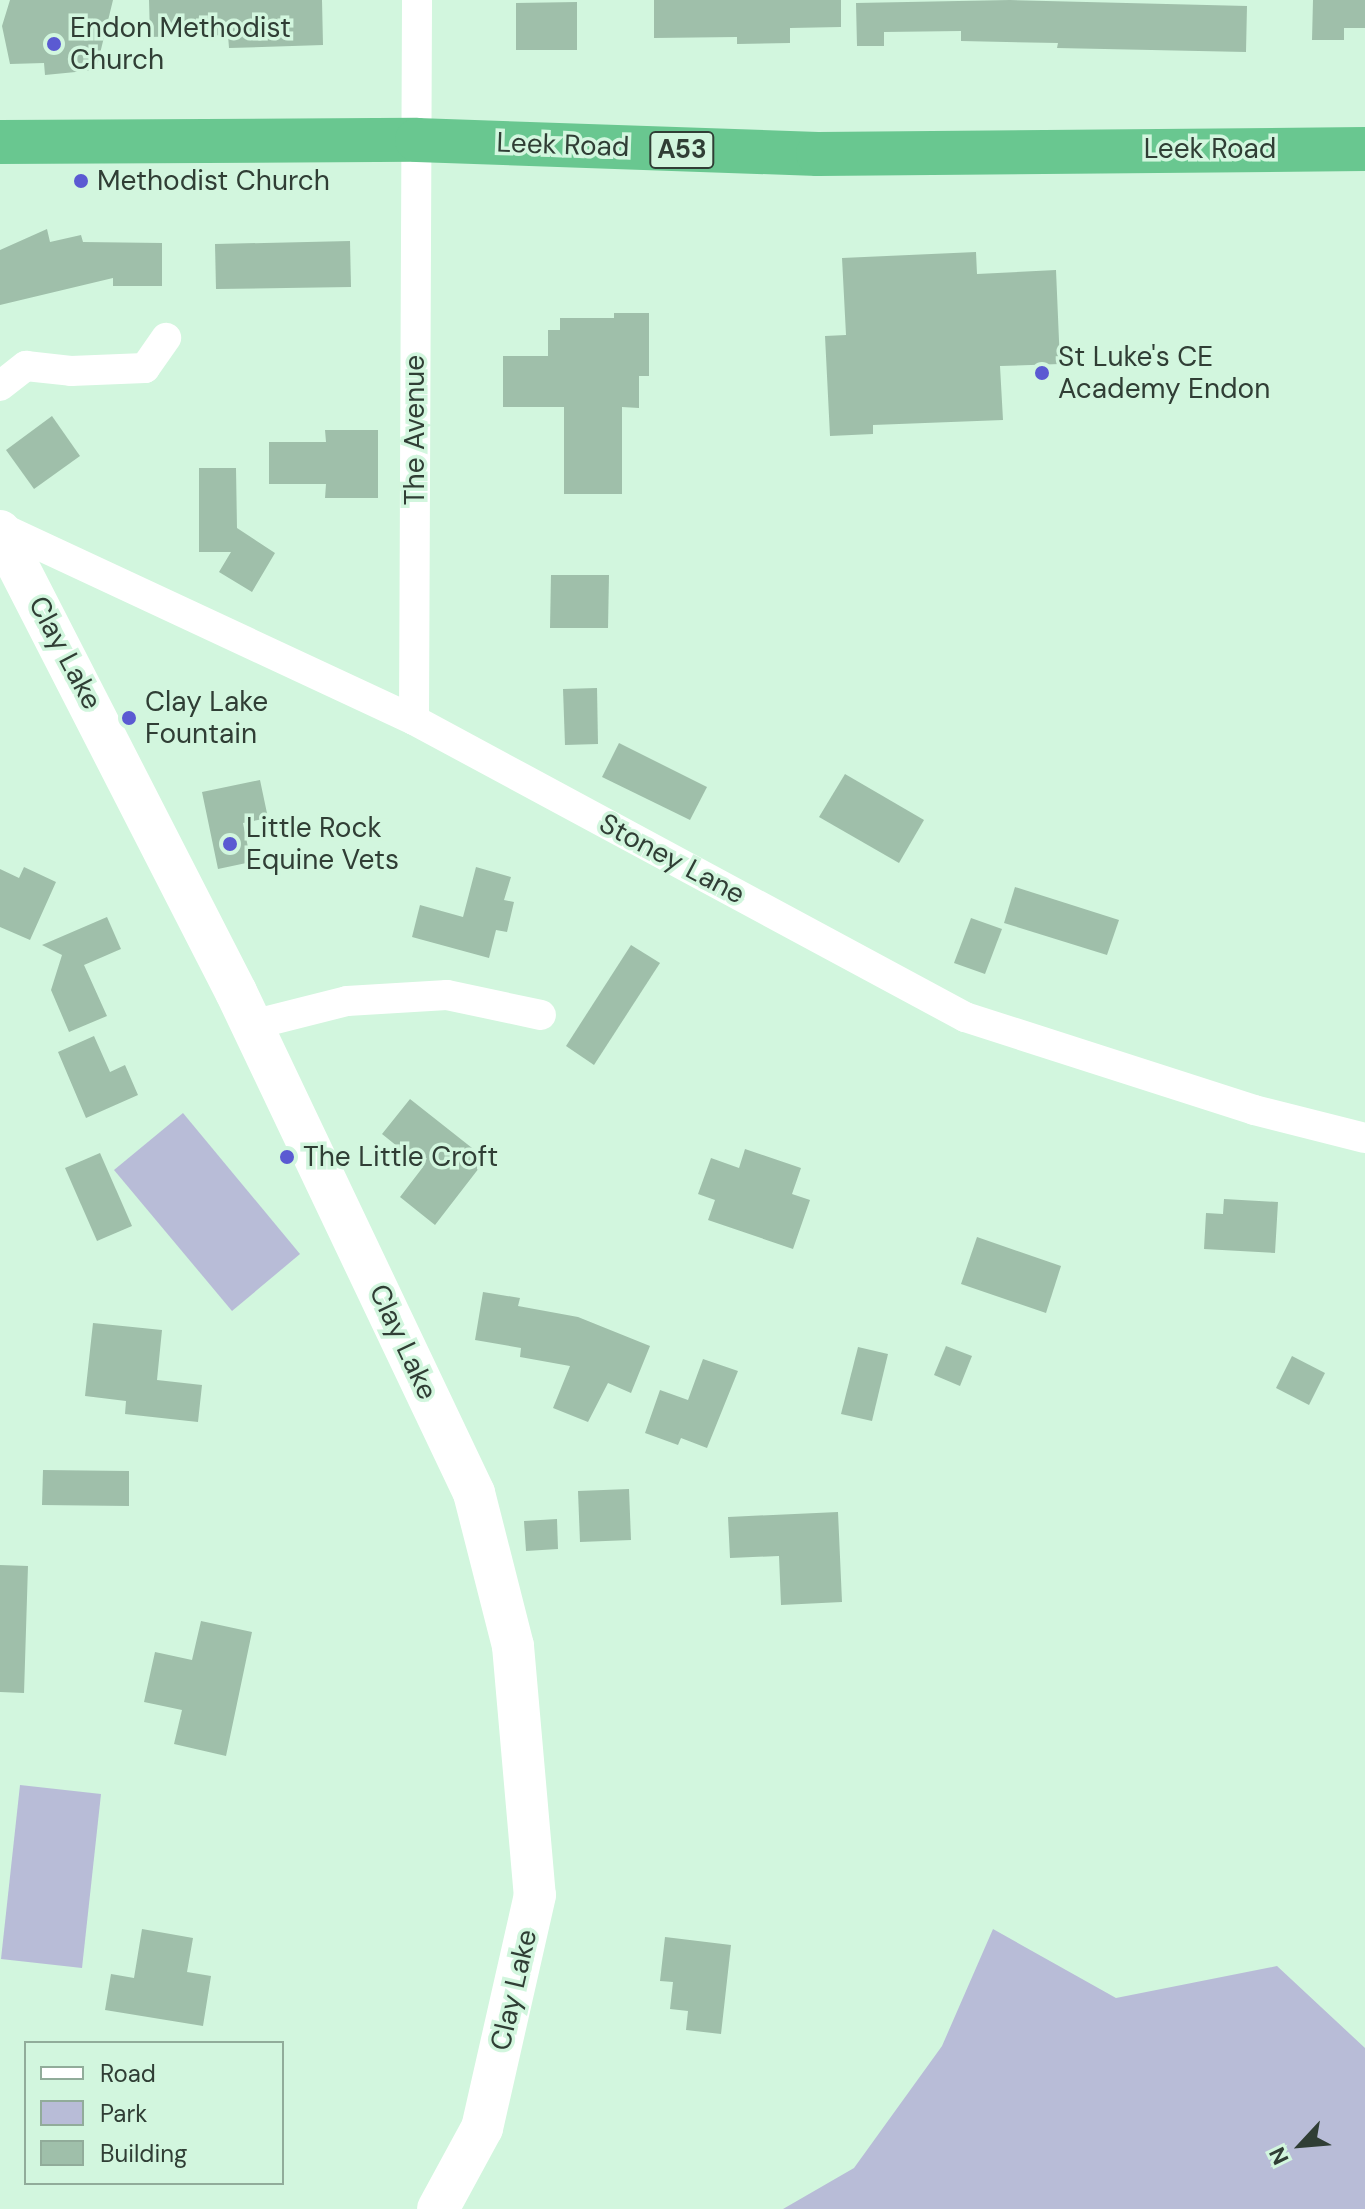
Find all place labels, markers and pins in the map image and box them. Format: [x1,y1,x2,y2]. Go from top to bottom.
place label: Endon Methodist Church [70,11,291,77]
marker: Endon Methodist Church [45,35,63,53]
place label: Methodist Church [97,164,330,198]
marker: Methodist Church [72,172,90,190]
place label: St Luke's CE Academy Endon [1058,340,1270,406]
marker: St Luke's CE Academy Endon [1033,364,1051,382]
place label: Clay Lake Fountain [145,685,268,751]
marker: Clay Lake Fountain [120,709,138,727]
place label: Little Rock Equine Vets [246,811,399,877]
marker: Little Rock Equine Vets [221,835,239,853]
place label: The Little Croft [303,1140,498,1174]
marker: The Little Croft [278,1148,296,1166]

